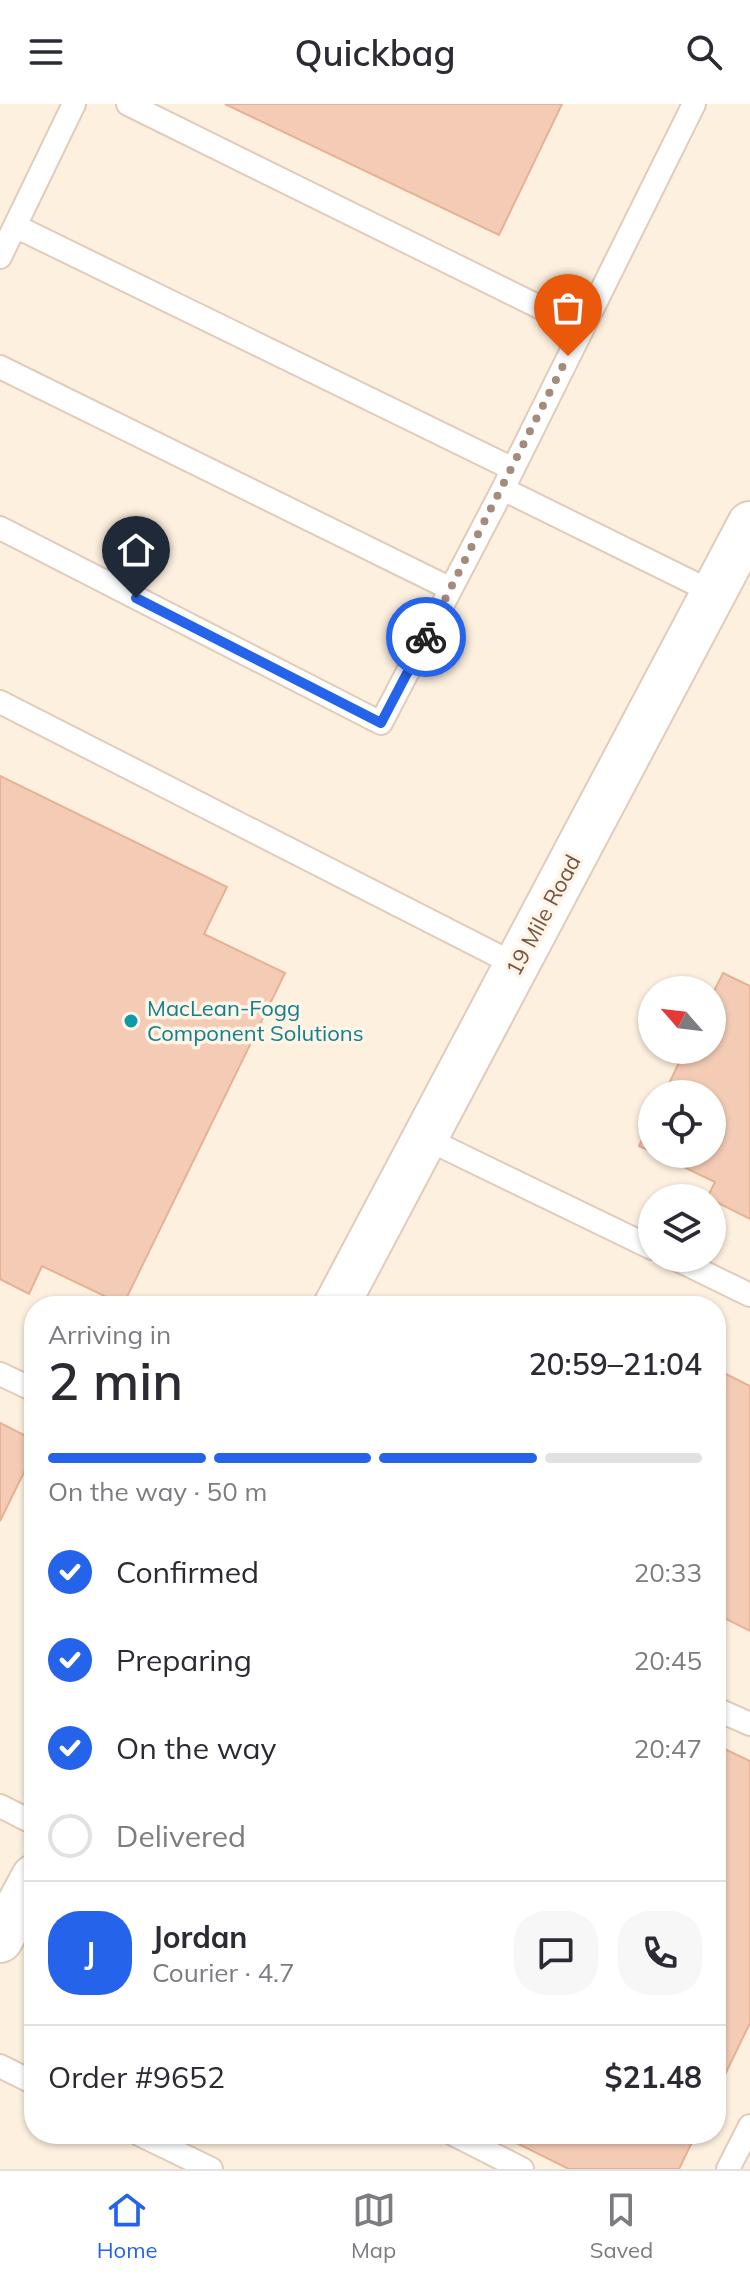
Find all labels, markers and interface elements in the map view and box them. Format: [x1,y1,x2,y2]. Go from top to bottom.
icon: menu [24,30,68,74]
text: Quickbag [294,30,456,75]
icon: search [682,30,726,74]
pin [534,274,602,356]
icon: bag [546,286,590,330]
pin [102,516,170,598]
icon: home [114,528,158,572]
courier [386,597,466,677]
icon: bike [404,615,448,659]
street label: 19 Mile Road [499,850,587,980]
north arrow [638,976,726,1064]
map controls [638,976,726,1272]
place label: MacLean-Fogg Component Solutions [147,994,364,1047]
marker: MacLean-Fogg Component Solutions [122,1012,140,1030]
button: locate [638,1080,726,1168]
button: layers [638,1184,726,1272]
text: Arriving in [48,1318,171,1351]
text: 20:59–21:04 [529,1345,702,1383]
text: 2 min [48,1348,183,1413]
text: On the way · 50 m [48,1475,267,1508]
icon: check [48,1550,92,1594]
text: Confirmed [116,1553,259,1591]
text: 20:33 [634,1556,702,1589]
icon: check [48,1638,92,1682]
text: Preparing [116,1641,252,1679]
text: 20:45 [634,1644,702,1677]
icon: check [48,1726,92,1770]
text: On the way [116,1729,276,1767]
text: 20:47 [634,1732,702,1765]
text: Delivered [116,1817,246,1855]
button: chat [514,1911,598,1995]
button: phone [618,1911,702,1995]
text: Jordan [152,1918,247,1956]
text: J [85,1934,95,1972]
text: Courier · 4.7 [152,1956,295,1989]
text: Order #9652 [48,2058,225,2096]
text: $21.48 [605,2058,702,2096]
tab: Home [97,2188,157,2264]
tab: Map [351,2188,396,2264]
tab: Saved [590,2188,653,2264]

